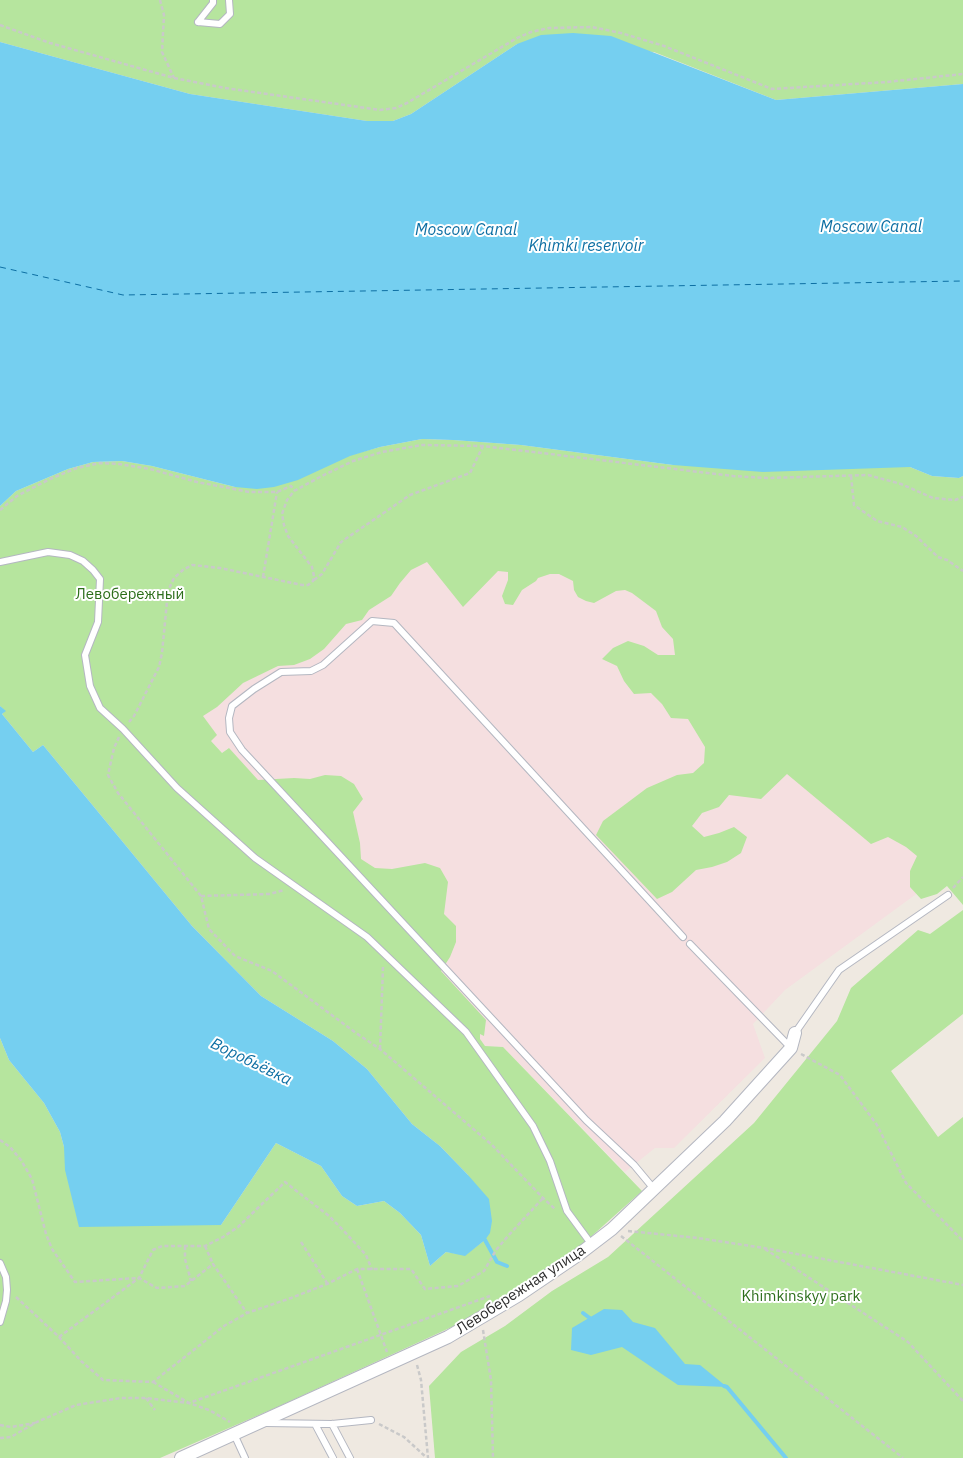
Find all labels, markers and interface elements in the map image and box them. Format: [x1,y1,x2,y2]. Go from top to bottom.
water label: Moscow Canal [820,217,922,237]
water label: Moscow Canal [415,220,517,240]
water label: Khimki reservoir [528,236,644,256]
park label: Левобережный [76,586,184,604]
water label: Воробьёвка [207,1034,295,1090]
street label: Левобережная улица [453,1242,589,1338]
park label: Khimkinskyy park [742,1288,860,1306]

